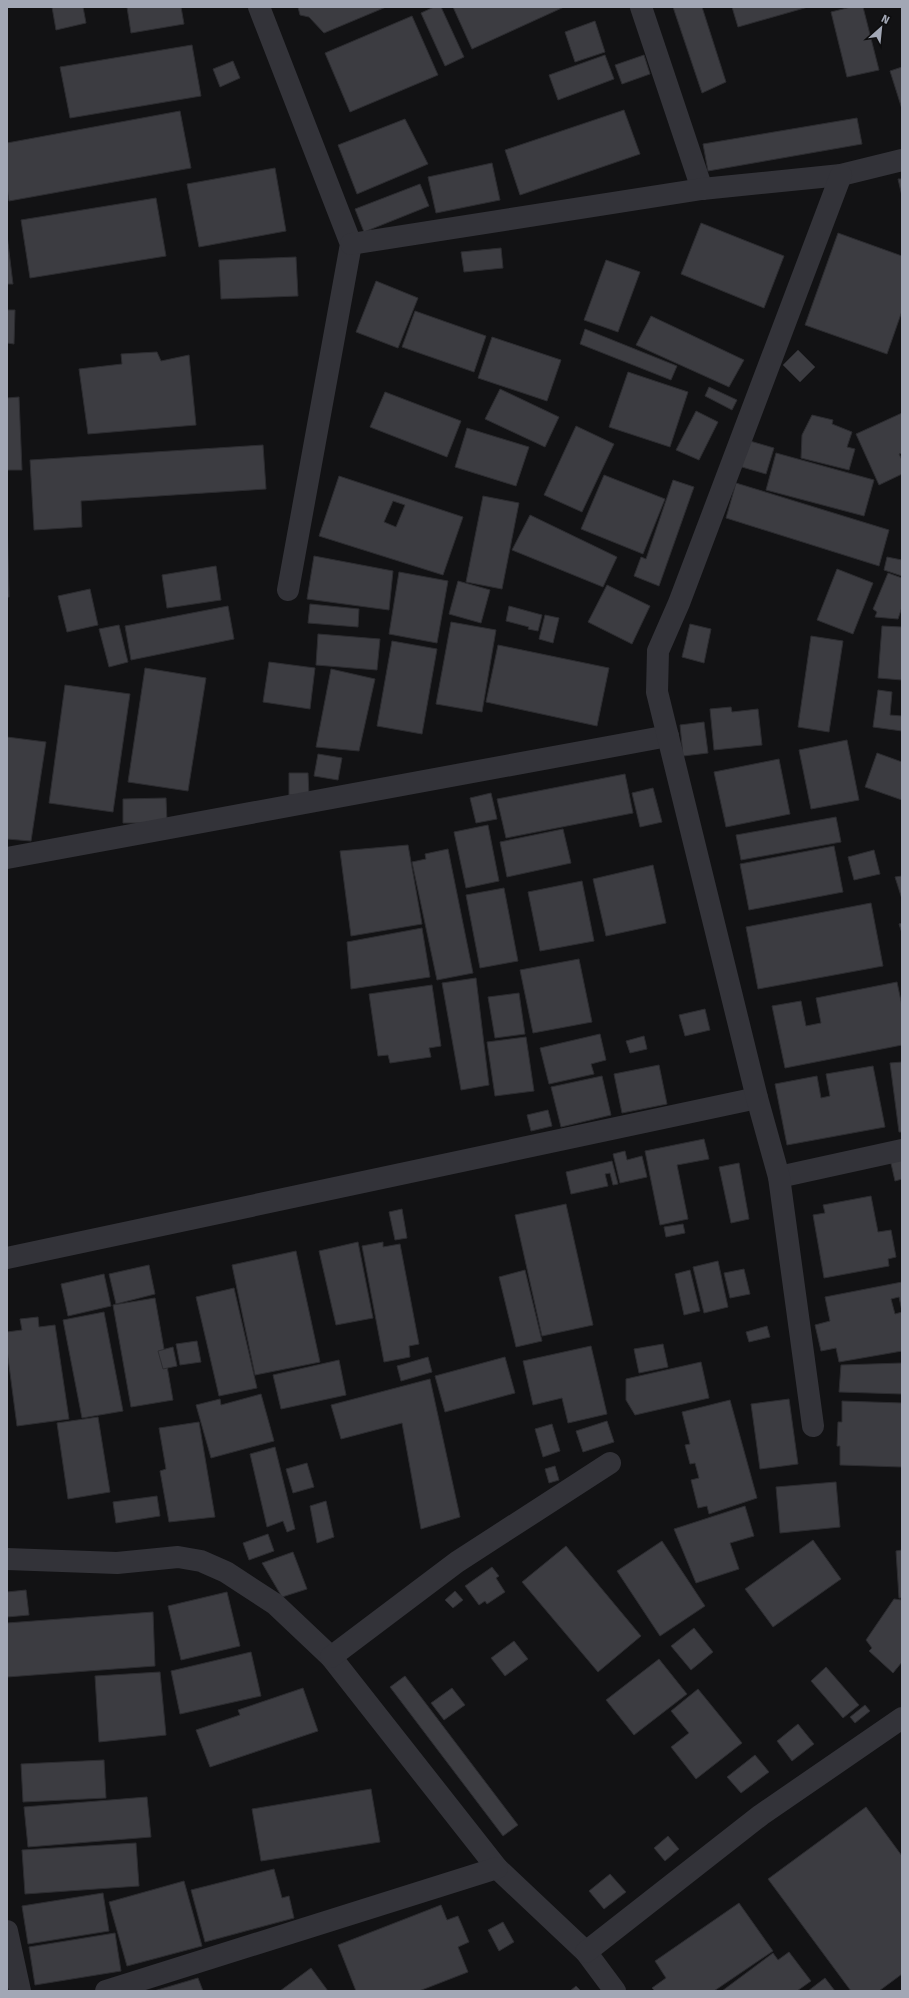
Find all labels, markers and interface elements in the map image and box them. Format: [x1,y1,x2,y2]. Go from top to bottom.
north arrow [861,8,901,48]
text: N [879,12,892,27]

